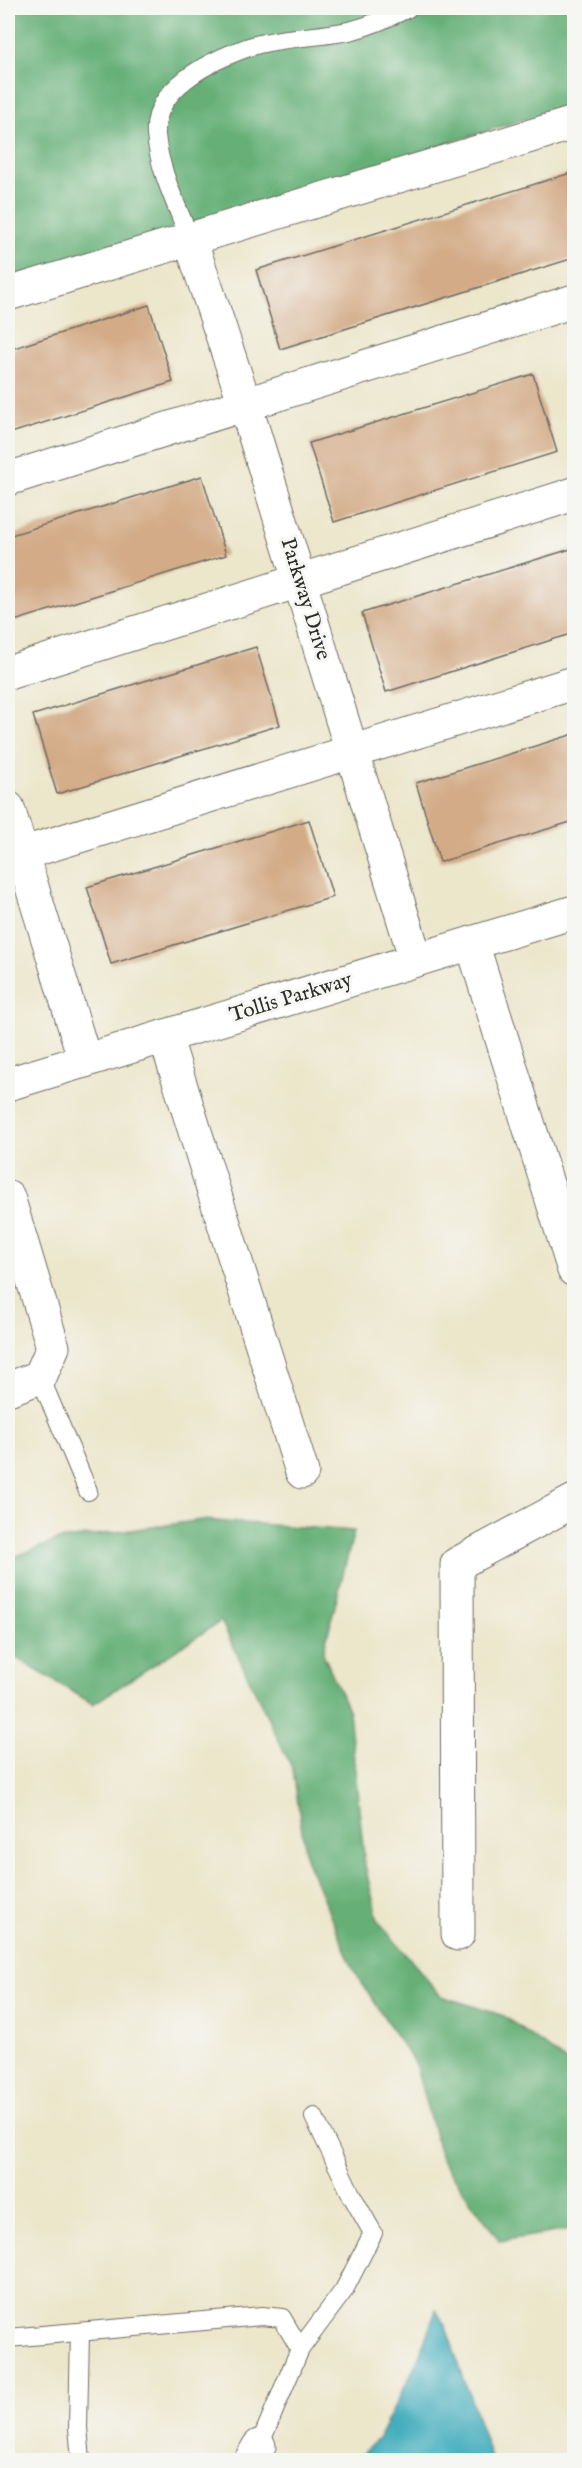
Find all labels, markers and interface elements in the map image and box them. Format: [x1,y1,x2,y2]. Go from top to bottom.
street label: Parkway Drive [274,535,336,664]
street label: Tollis Parkway [227,966,356,1029]

